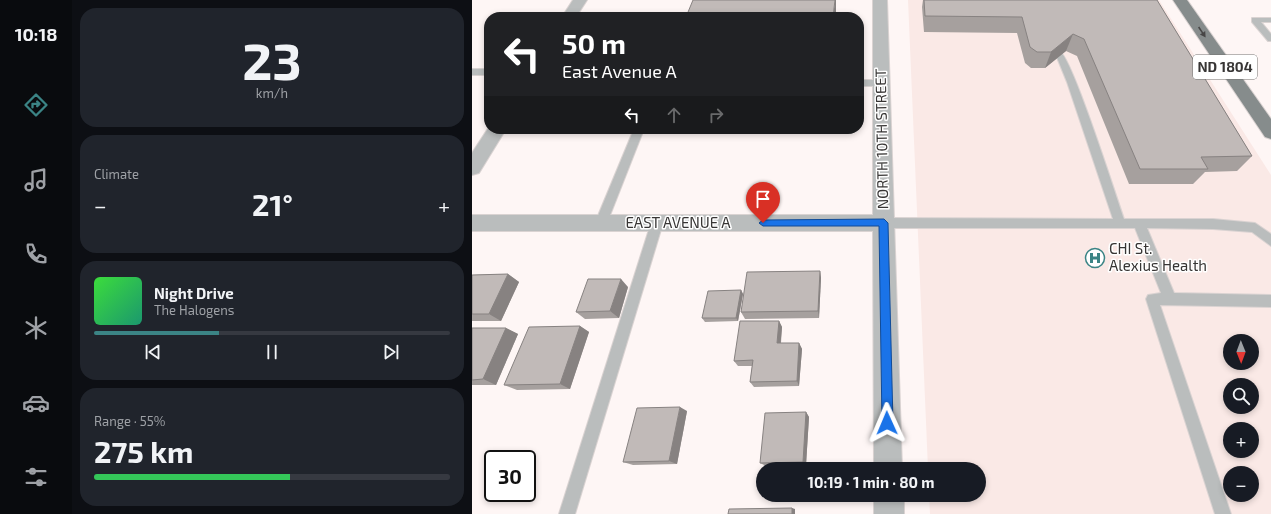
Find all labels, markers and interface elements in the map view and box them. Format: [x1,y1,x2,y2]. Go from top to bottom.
text: 10:18 [15,23,57,45]
text: 50 m [562,26,626,60]
one-way arrow [1198,27,1206,37]
text: 23 [242,28,302,90]
icon: left [496,28,548,80]
road number: ND 1804 [1193,55,1257,79]
text: East Avenue A [562,60,677,82]
street label: NORTH 10TH STREET [871,68,891,210]
text: km/h [256,85,288,101]
icon: directions [22,91,50,119]
icon: left [621,104,643,126]
icon: ahead [663,104,685,126]
icon: right [705,104,727,126]
icon: music [22,166,50,194]
text: Climate [94,166,139,182]
pin [746,182,780,223]
text: 21° [252,186,293,222]
icon: arrive [752,188,774,210]
text: − [94,192,107,218]
text: + [438,192,450,218]
street label: EAST AVENUE A [625,213,731,231]
place label: CHI St. Alexius Health [1109,239,1207,274]
icon: phone [22,240,50,268]
hospital icon: CHI St. Alexius Health [1084,247,1106,269]
text: Night Drive [154,284,234,302]
text: The Halogens [154,302,234,318]
icon: climate [22,314,50,342]
north arrow [1223,334,1259,370]
map controls [1223,334,1259,502]
icon: previous [142,341,164,363]
icon: pause [261,341,283,363]
icon: next [380,341,402,363]
button: search [1223,378,1259,414]
icon: car [22,389,50,417]
position arrow [866,402,908,444]
text: Range · 55% [94,413,165,429]
button: + [1223,422,1259,458]
text: 275 km [94,433,194,469]
speed limit sign: 30 [484,450,536,502]
icon: filters [22,463,50,491]
button: − [1223,466,1259,502]
text: 10:19 · 1 min · 80 m [808,473,934,491]

